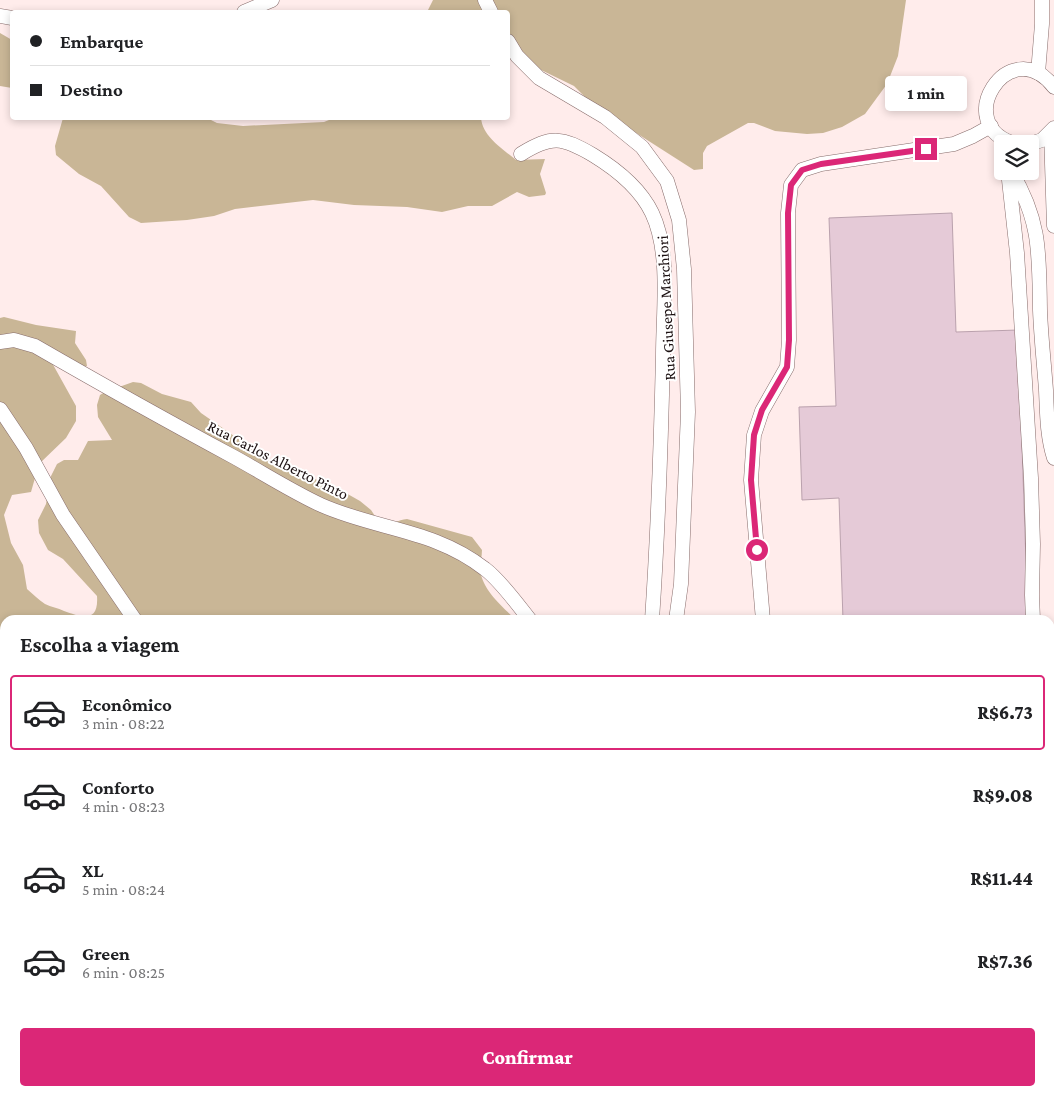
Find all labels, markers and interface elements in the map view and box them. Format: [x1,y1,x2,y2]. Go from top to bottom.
text: Embarque [60,31,143,52]
callout: 1 min [885,76,967,112]
text: Destino [60,79,123,100]
text: 1 min [907,85,945,102]
map controls [994,135,1039,180]
button: layers [994,135,1039,180]
route end [915,138,937,160]
street label: Rua Giusepe Marchiori [654,235,679,381]
street label: Rua Carlos Alberto Pinto [205,417,351,503]
route start [746,539,768,561]
text: Escolha a viagem [20,632,179,657]
icon: car [22,690,67,735]
text: Econômico [82,694,172,715]
text: R$6.73 [977,702,1033,723]
text: 3 min · 08:22 [82,715,165,732]
icon: car [22,773,67,818]
text: Conforto [82,777,154,798]
text: R$9.08 [973,785,1033,806]
text: 4 min · 08:23 [82,798,165,815]
icon: car [22,856,67,901]
text: XL [82,860,104,881]
text: R$11.44 [970,868,1033,889]
text: 5 min · 08:24 [82,881,165,898]
icon: car [22,939,67,984]
text: Green [82,943,130,964]
text: R$7.36 [977,951,1033,972]
text: 6 min · 08:25 [82,964,165,981]
button: Confirmar [20,1028,1035,1086]

